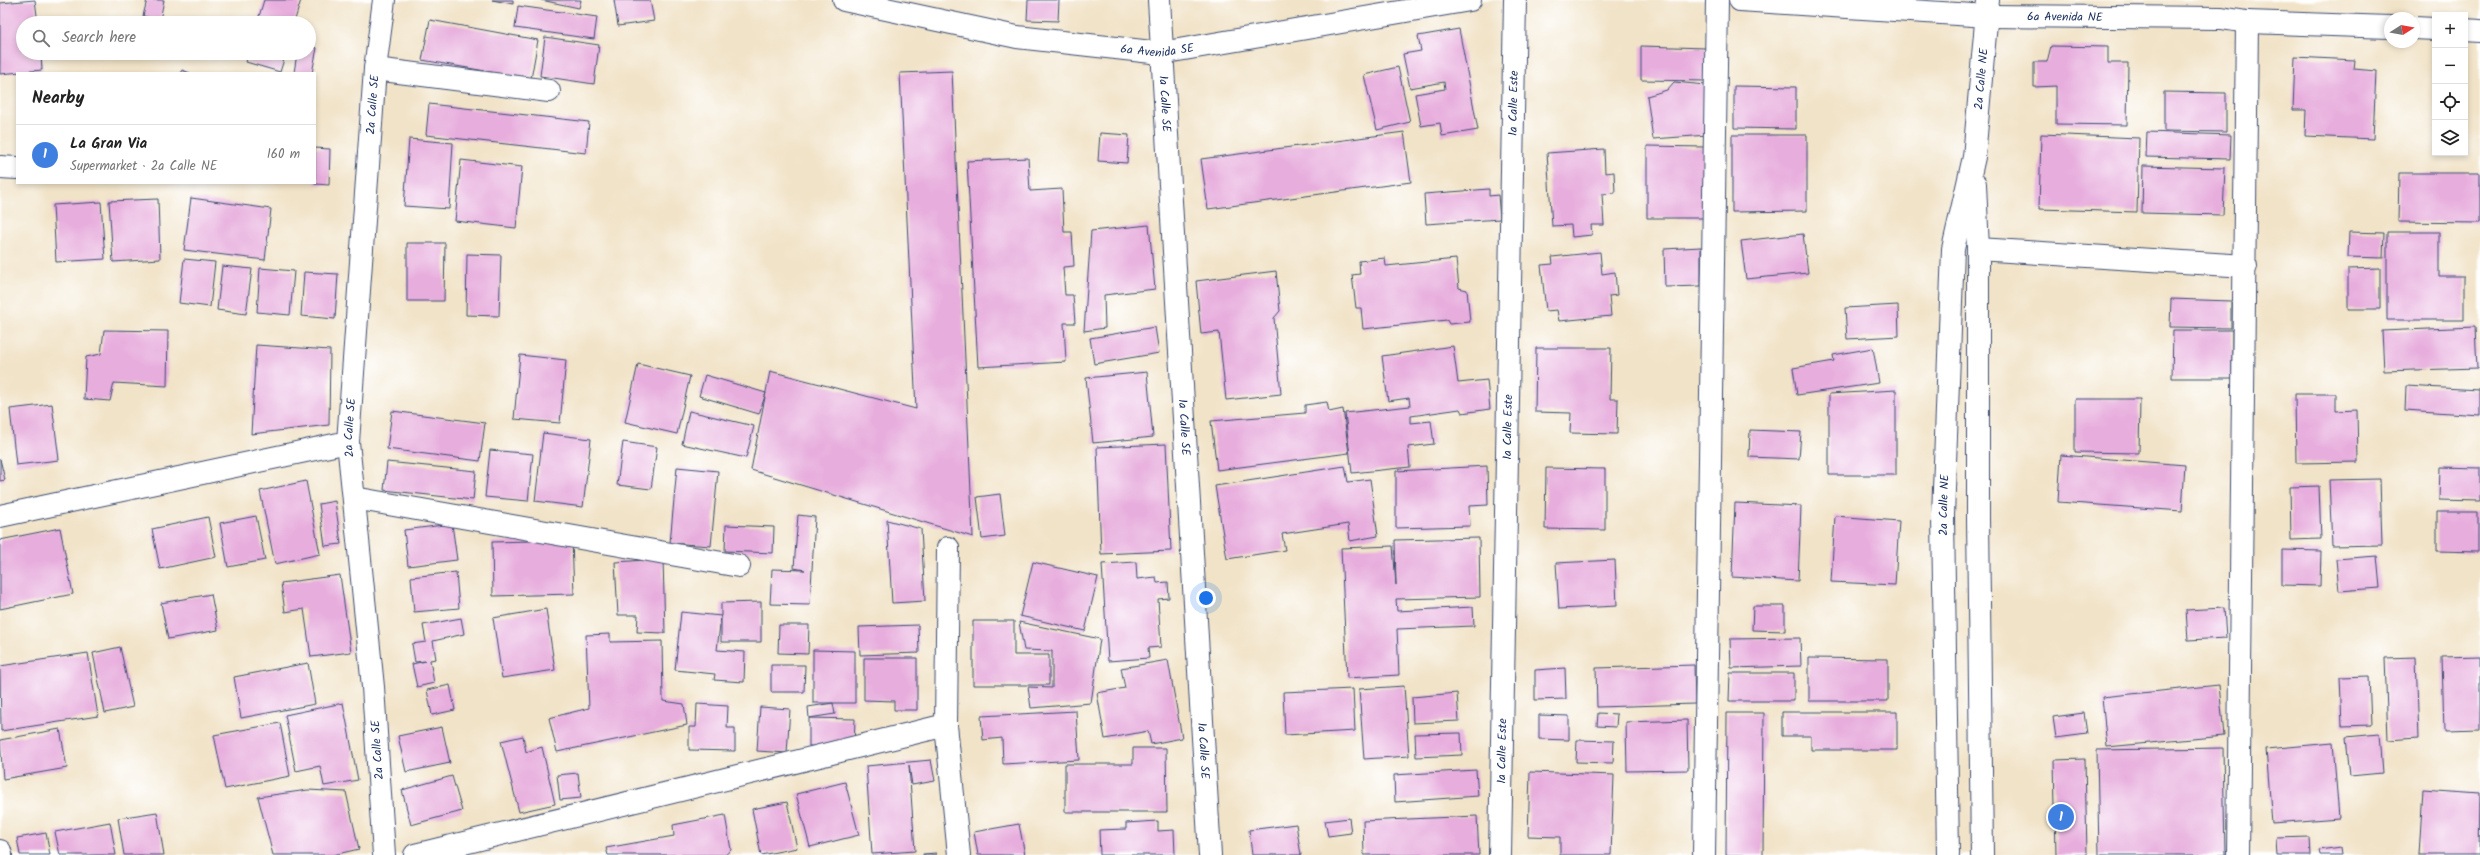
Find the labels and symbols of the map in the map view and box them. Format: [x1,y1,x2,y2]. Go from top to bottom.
street label: 6a Avenida NE [2027,7,2104,27]
north arrow [2384,12,2420,48]
street label: 6a Avenida SE [1119,38,1196,63]
street label: 2a Calle NE [1969,46,1994,110]
street label: 1a Calle Este [1504,70,1524,136]
street label: 2a Calle SE [361,73,385,135]
street label: 1a Calle SE [1154,75,1176,134]
street label: 1a Calle Este [1498,394,1518,460]
street label: 2a Calle SE [339,396,361,458]
street label: 1a Calle SE [1173,398,1195,457]
street label: 2a Calle NE [1934,473,1955,536]
your location [1196,588,1216,608]
street label: 1a Calle Este [1492,718,1512,784]
street label: 2a Calle SE [366,719,389,780]
street label: 1a Calle SE [1192,722,1215,780]
pin: 1 [2048,802,2074,832]

